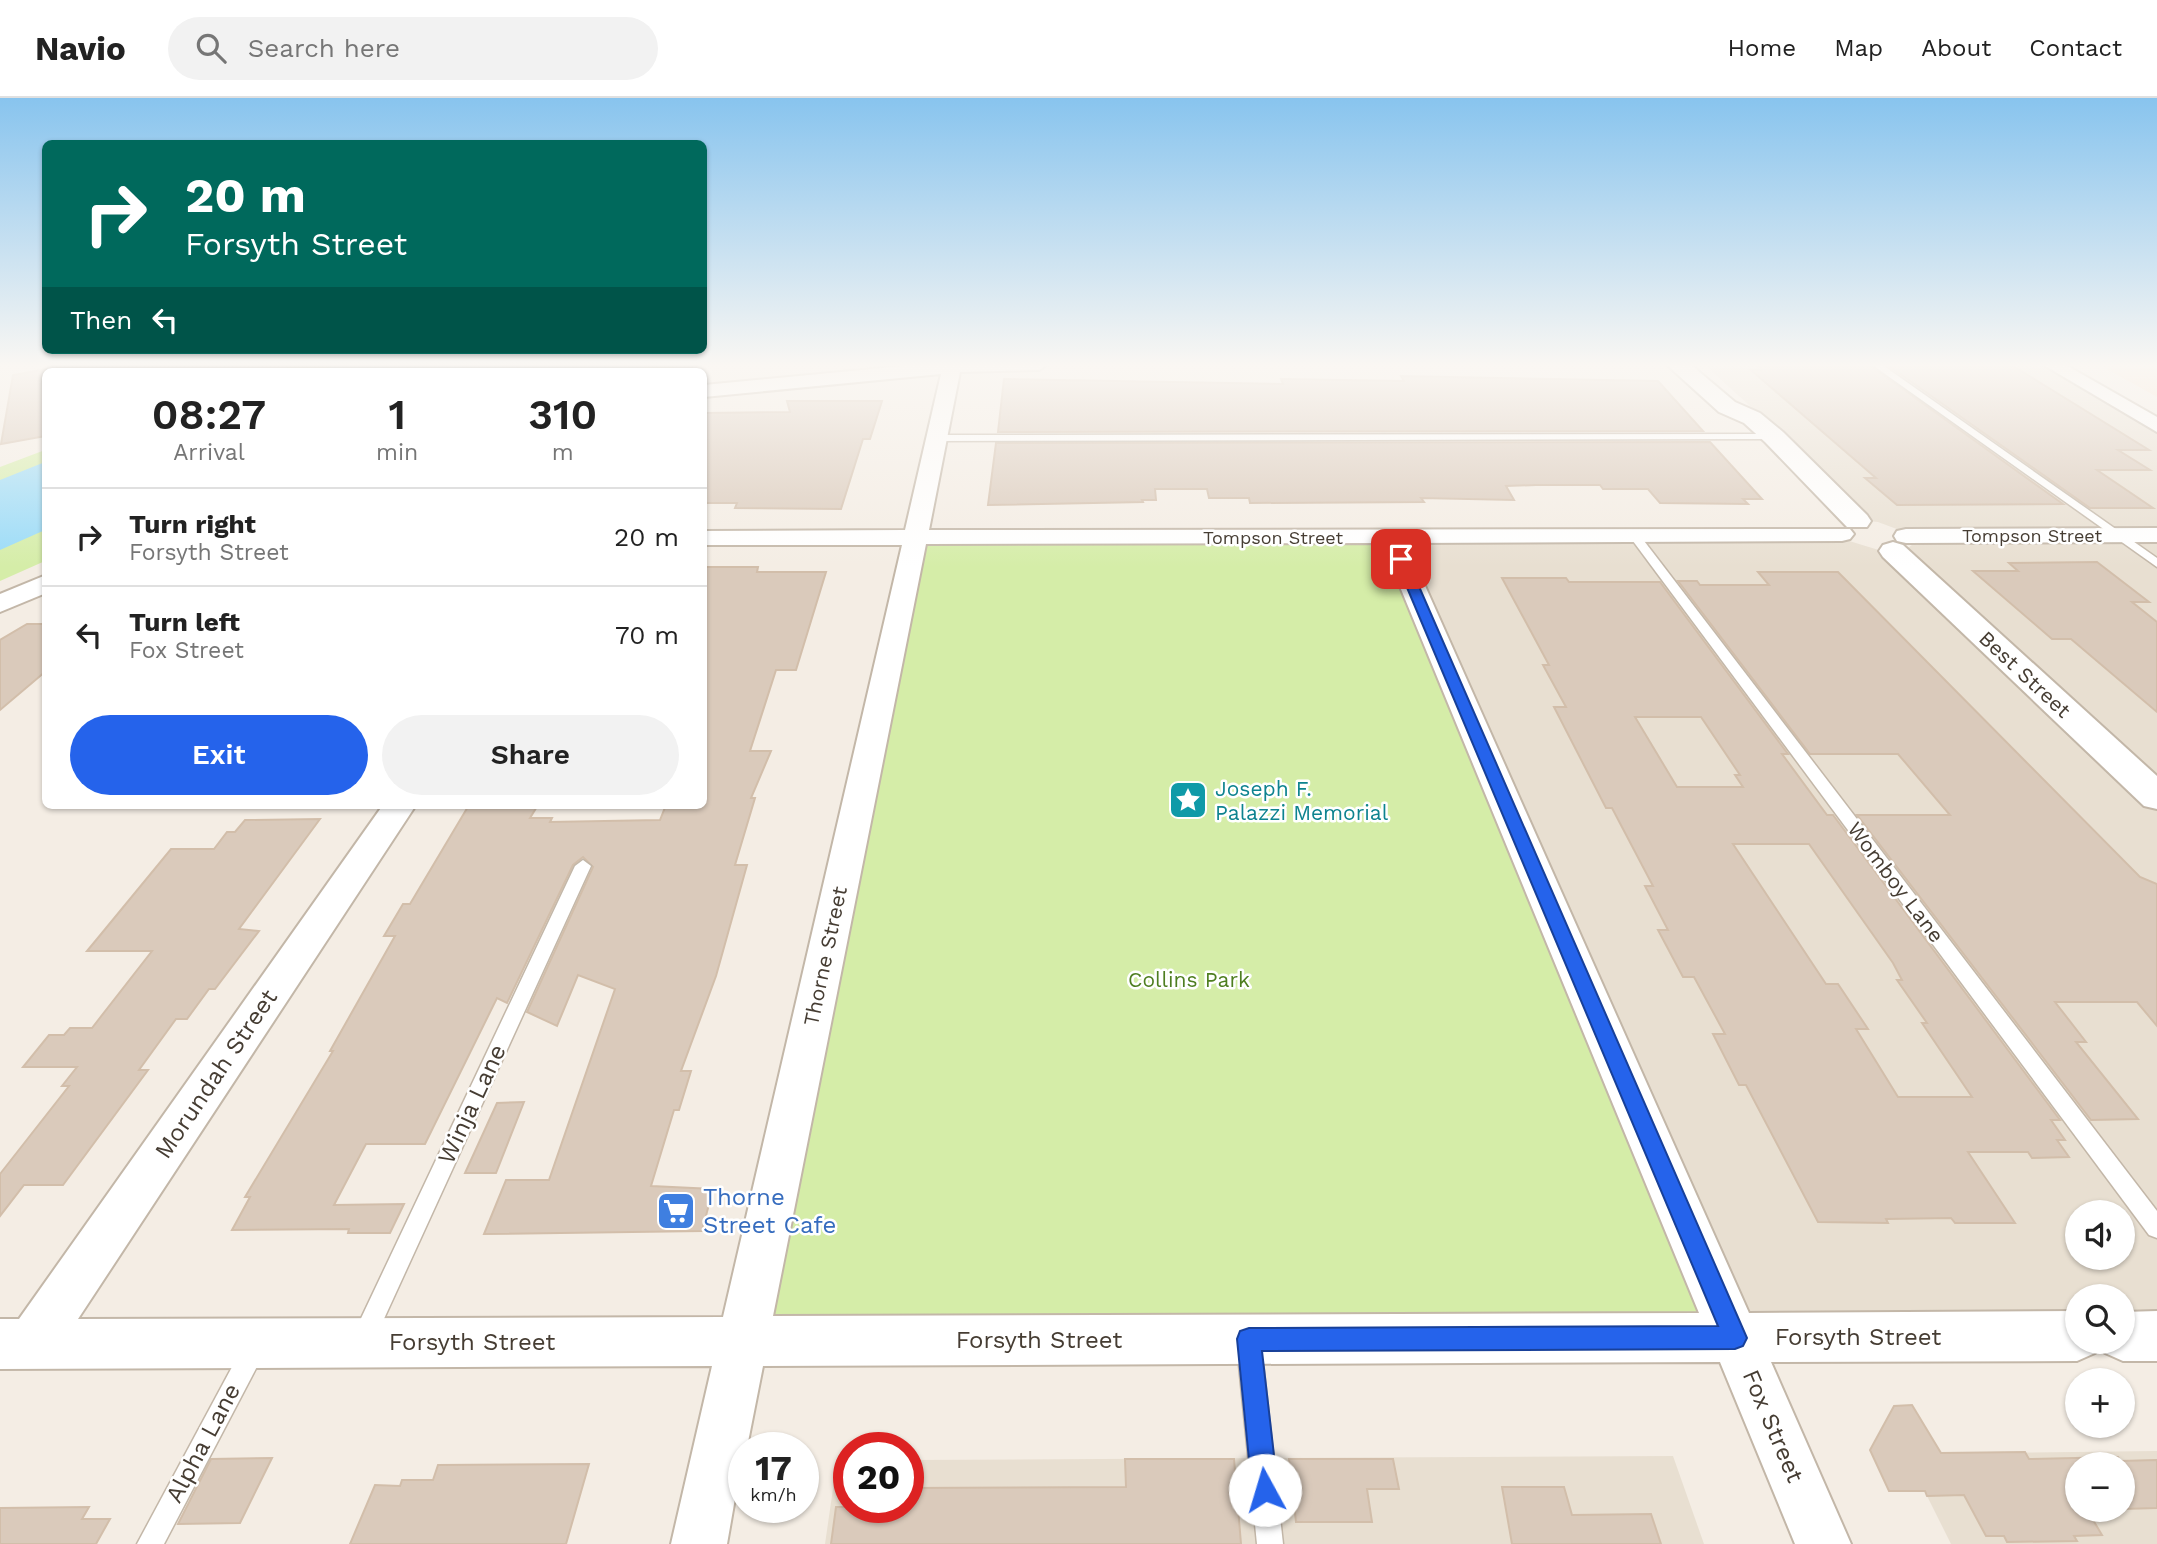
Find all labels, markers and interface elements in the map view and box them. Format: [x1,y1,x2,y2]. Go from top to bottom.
search box [168,17,658,80]
text: Navio [35,29,126,68]
icon: search [192,29,230,67]
text: Search here [248,33,400,63]
text: Home [1728,34,1796,62]
text: Map [1834,34,1883,62]
text: About [1921,34,1991,62]
text: Contact [2029,34,2122,62]
text: 20 m [185,166,306,224]
icon: right [70,168,161,259]
text: Forsyth Street [185,225,407,263]
icon: left [146,301,184,339]
text: Then [70,305,132,335]
text: 08:27 [152,390,266,439]
text: 1 [388,390,406,439]
text: 310 [528,390,597,439]
text: Arrival [173,439,245,466]
text: min [376,439,418,466]
text: m [552,439,574,466]
text: Turn right [129,509,256,539]
icon: right [70,518,108,556]
text: 20 m [614,522,679,552]
street label: Tompson Street [1962,525,2102,546]
street label: Tompson Street [1203,527,1343,548]
pin [1371,529,1431,589]
text: Forsyth Street [129,539,289,566]
icon: arrive [1382,540,1420,578]
text: Turn left [129,607,240,637]
icon: left [70,616,108,654]
text: 70 m [615,620,679,650]
street label: Best Street [1974,625,2076,723]
text: Fox Street [129,637,244,664]
button: Exit [70,715,368,795]
button: Share [382,715,679,795]
place label: Joseph F. Palazzi Memorial [1215,776,1389,825]
place icon: Joseph F. Palazzi Memorial [1167,779,1209,821]
street label: Womboy Lane [1843,817,1949,947]
street label: Thorne Street [798,884,852,1028]
park label: Collins Park [1128,967,1250,992]
street label: Morundah Street [149,984,283,1164]
street label: Winja Lane [432,1040,512,1168]
place label: Thorne Street Cafe [703,1183,836,1239]
supermarket icon: Thorne Street Cafe [655,1190,697,1232]
map controls [2065,1200,2135,1522]
button: sound [2065,1200,2135,1270]
button: search [2065,1284,2135,1354]
street label: Forsyth Street [1775,1323,1941,1351]
street label: Forsyth Street [956,1326,1122,1354]
street label: Forsyth Street [389,1328,555,1356]
street label: Fox Street [1737,1365,1809,1487]
button: + [2065,1368,2135,1438]
street label: Alpha Lane [160,1379,246,1507]
speed limit sign: 20 [833,1432,924,1523]
text: 17 [755,1447,792,1489]
button: − [2065,1452,2135,1522]
position arrow [1228,1453,1302,1527]
text: km/h [750,1484,797,1505]

